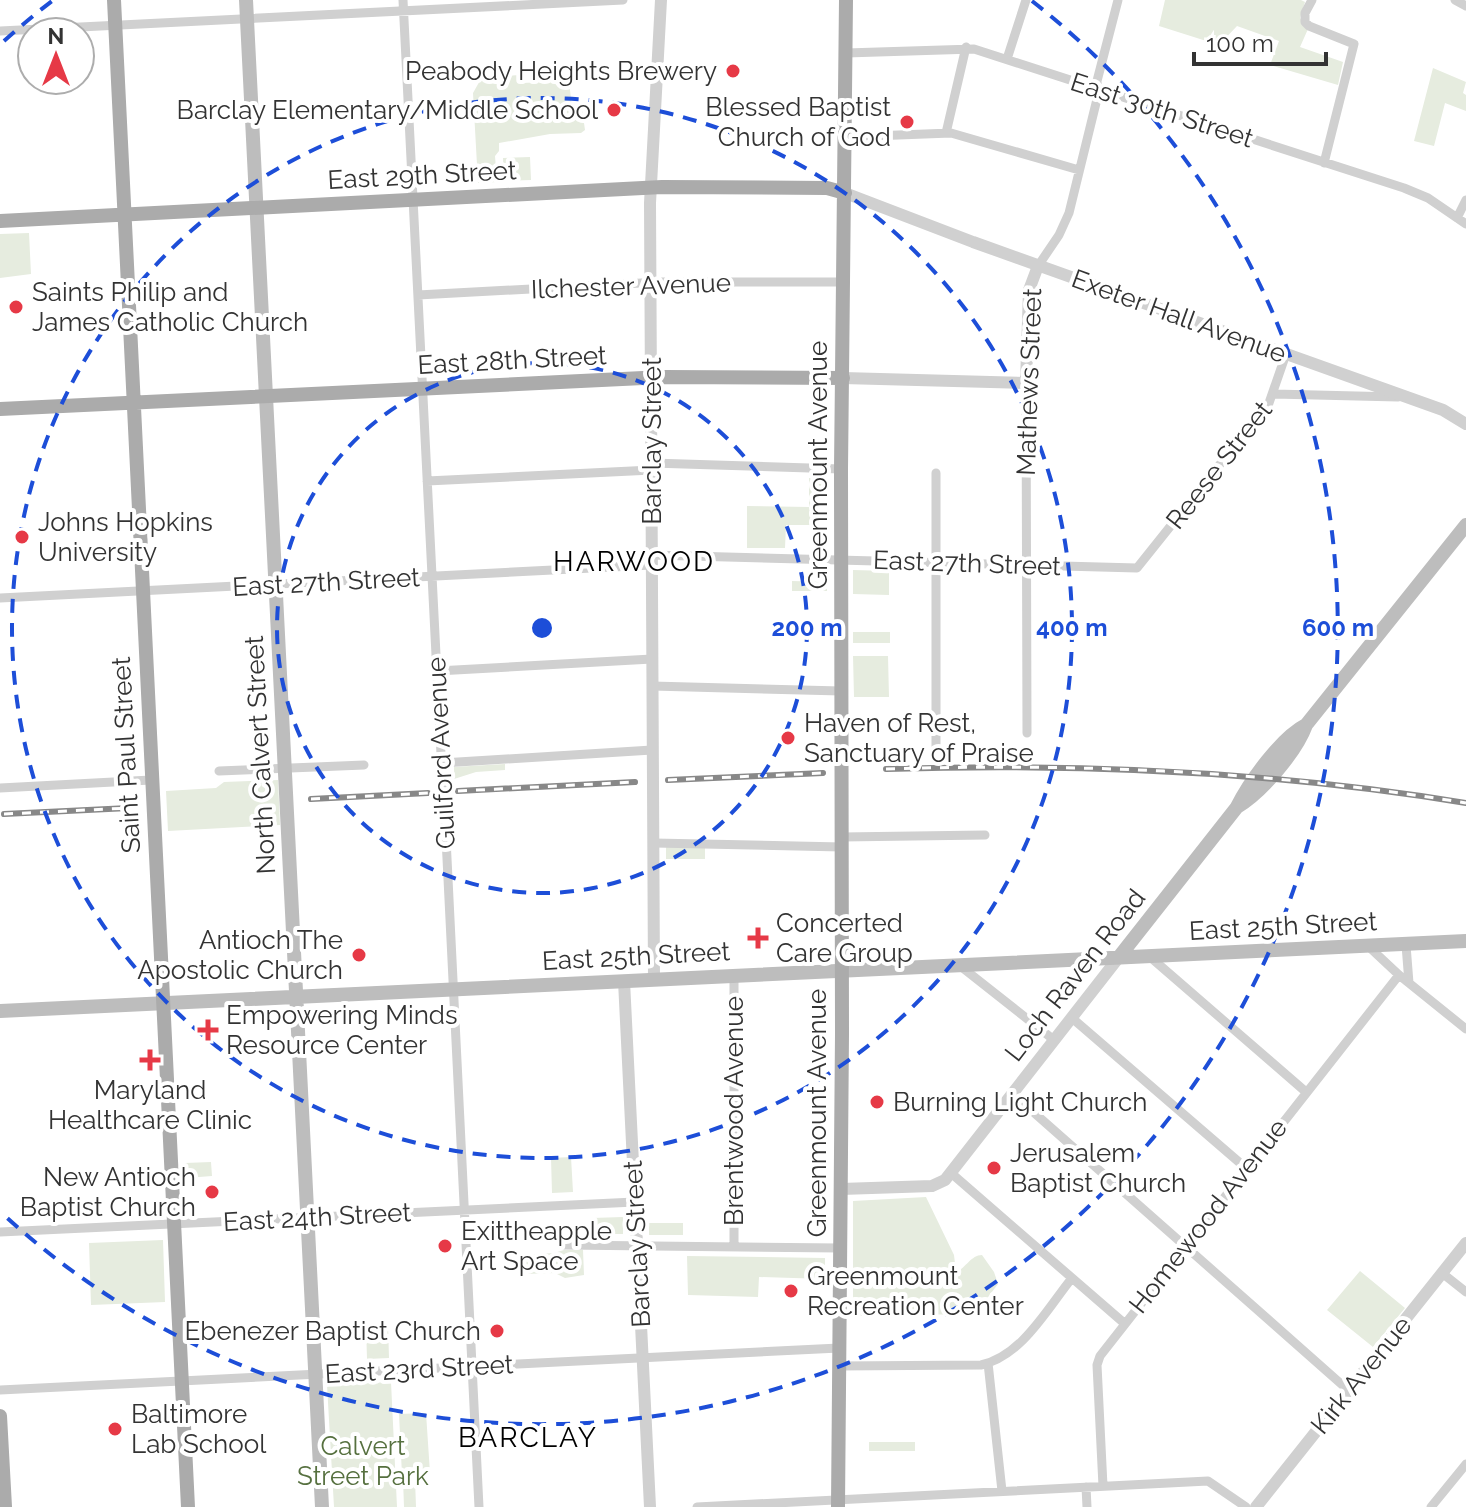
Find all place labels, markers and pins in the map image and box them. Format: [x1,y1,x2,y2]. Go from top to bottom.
place label: Peabody Heights Brewery [405,56,717,86]
marker: Peabody Heights Brewery [724,62,742,80]
place label: Blessed Baptist Church of God [705,92,891,152]
place label: Barclay Elementary/Middle School [177,95,599,125]
marker: Barclay Elementary/Middle School [605,101,623,119]
marker: Blessed Baptist Church of God [898,113,916,131]
place label: Saints Philip and James Catholic Church [32,277,308,337]
marker: Saints Philip and James Catholic Church [7,298,25,316]
place label: Johns Hopkins University [38,507,213,567]
marker: Johns Hopkins University [13,528,31,546]
centre of rings [528,614,556,642]
place label: Haven of Rest, Sanctuary of Praise [804,708,1034,768]
marker: Haven of Rest, Sanctuary of Praise [779,729,797,747]
place label: Concerted Care Group [776,908,913,968]
place label: Antioch The Apostolic Church [137,925,343,985]
marker: Concerted Care Group [747,927,769,949]
marker: Antioch The Apostolic Church [350,946,368,964]
place label: Empowering Minds Resource Center [226,1000,458,1060]
marker: Empowering Minds Resource Center [197,1019,219,1041]
marker: Maryland Healthcare Clinic [139,1049,161,1071]
place label: Maryland Healthcare Clinic [48,1075,252,1135]
place label: Burning Light Church [893,1087,1147,1117]
marker: Burning Light Church [868,1093,886,1111]
place label: Jerusalem Baptist Church [1010,1138,1186,1198]
marker: Jerusalem Baptist Church [985,1159,1003,1177]
place label: New Antioch Baptist Church [20,1162,196,1222]
marker: New Antioch Baptist Church [203,1183,221,1201]
place label: Exittheapple Art Space [461,1216,612,1276]
marker: Exittheapple Art Space [436,1237,454,1255]
place label: Greenmount Recreation Center [807,1261,1024,1321]
marker: Greenmount Recreation Center [782,1282,800,1300]
place label: Ebenezer Baptist Church [185,1316,481,1346]
marker: Ebenezer Baptist Church [488,1322,506,1340]
place label: Baltimore Lab School [131,1399,267,1459]
marker: Baltimore Lab School [106,1420,124,1438]

